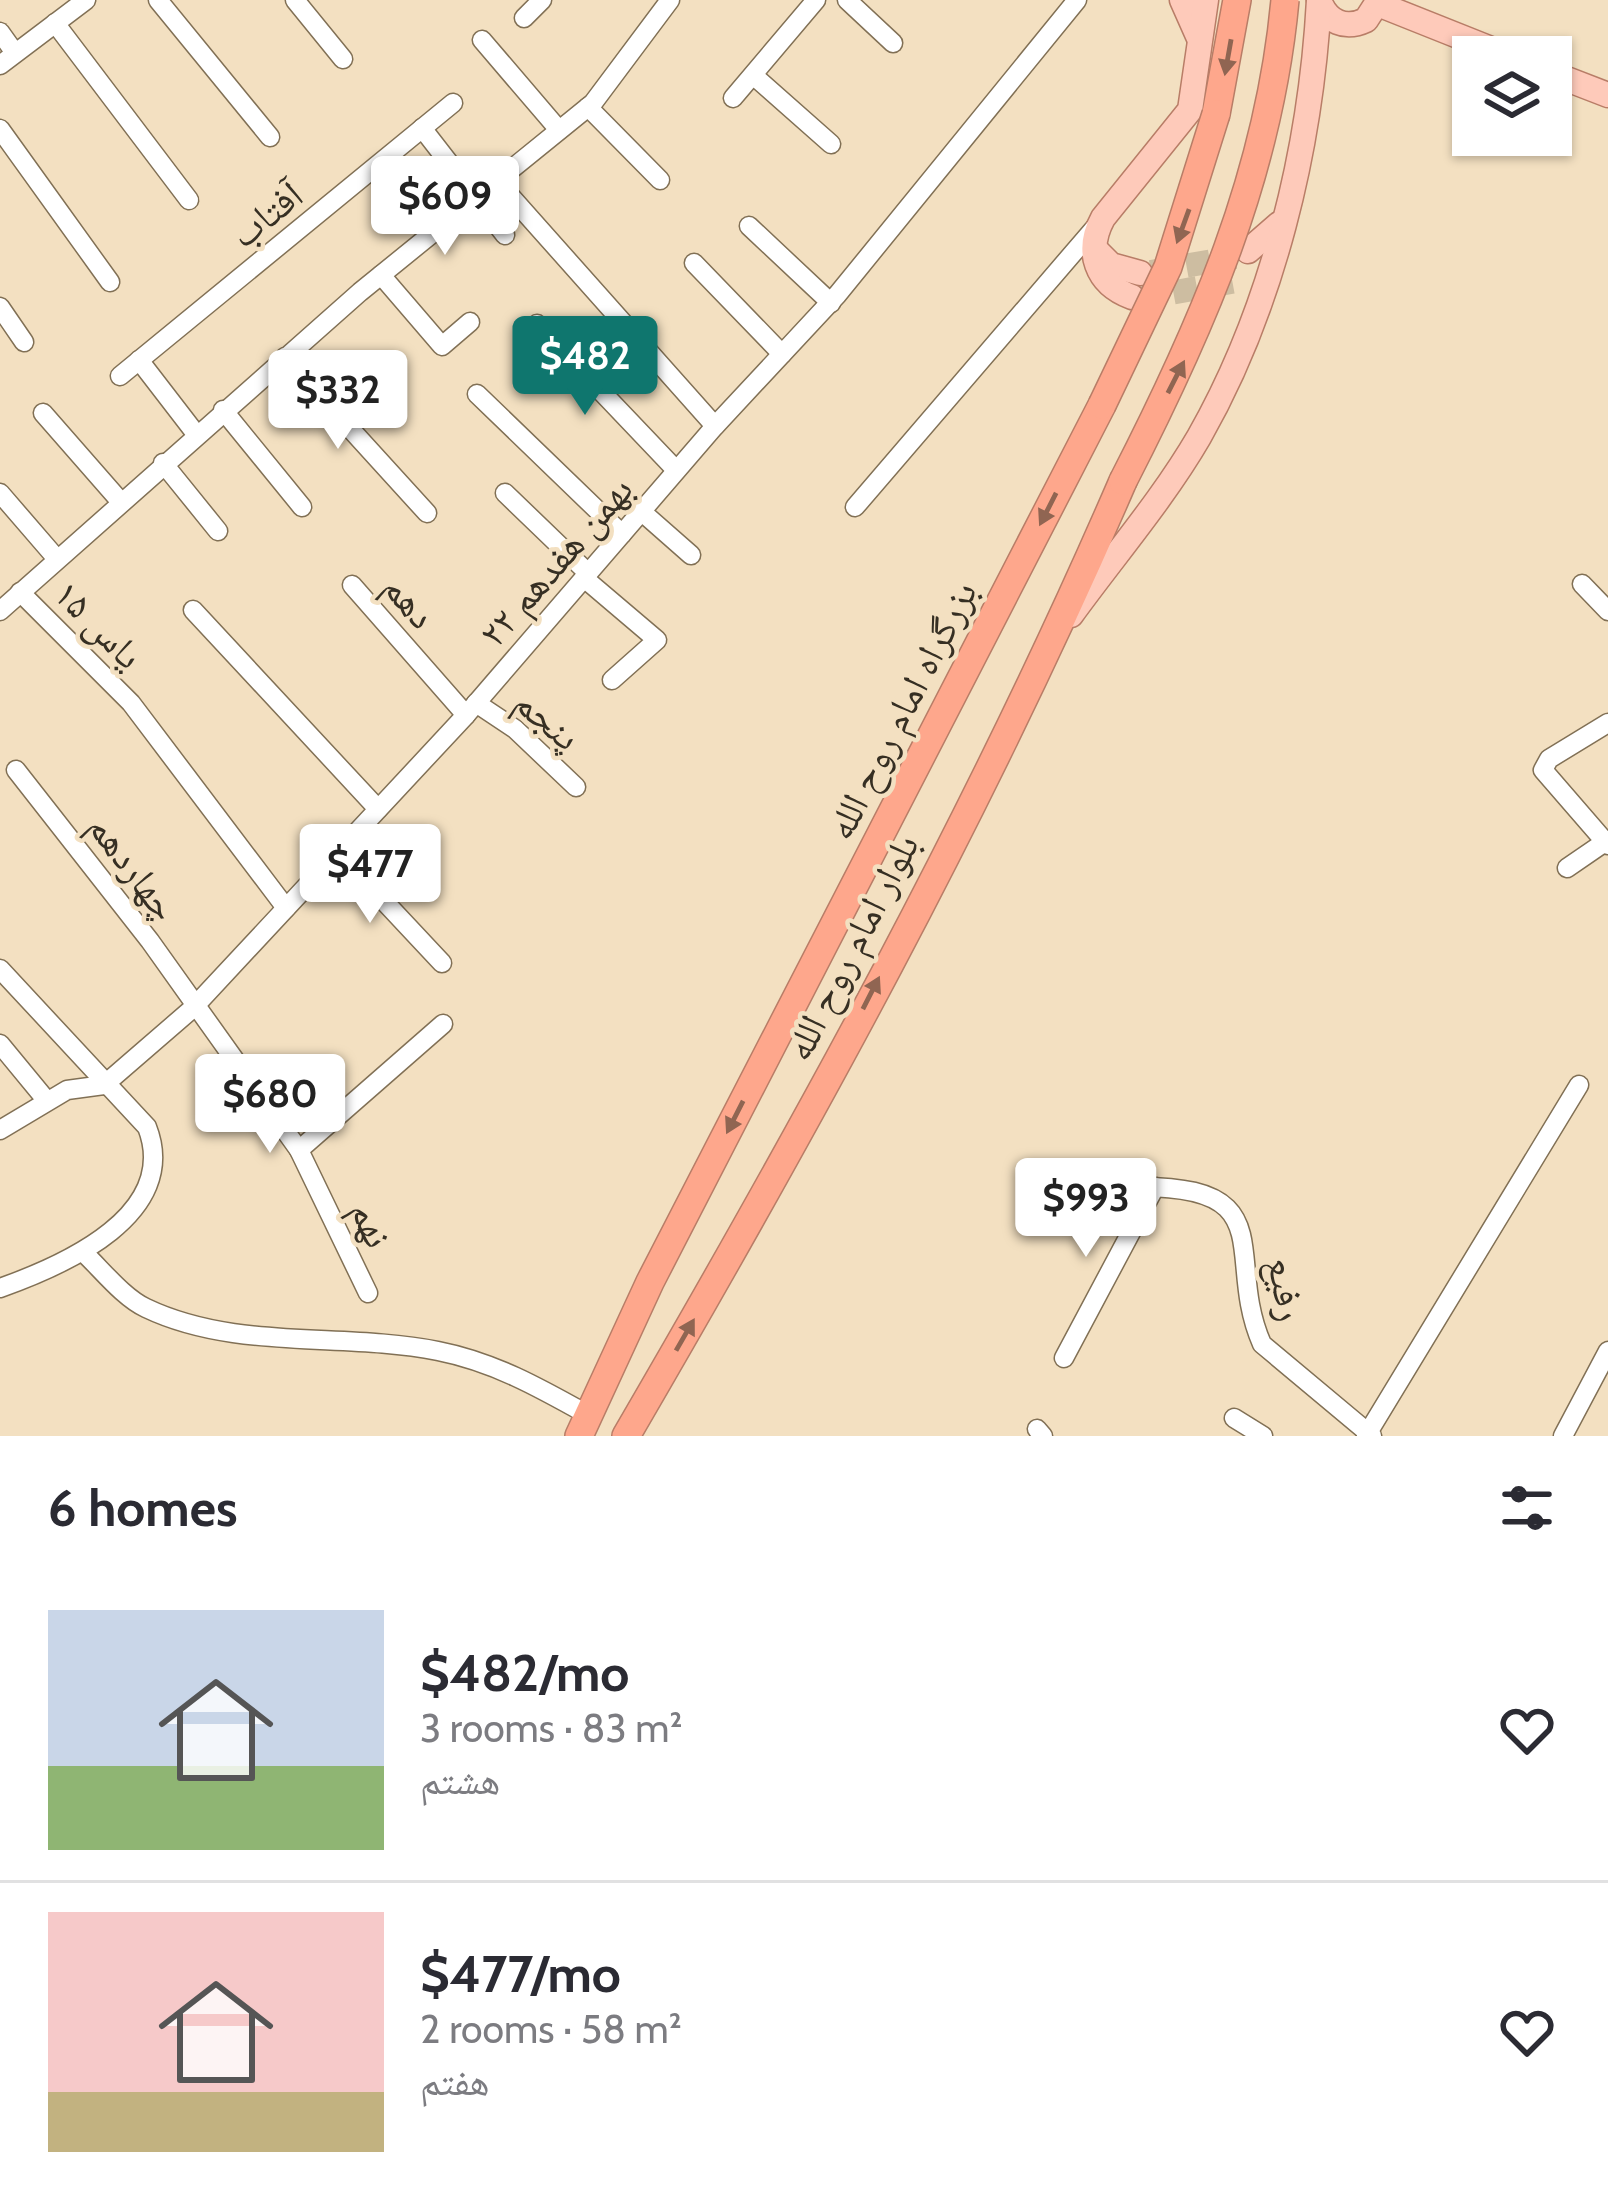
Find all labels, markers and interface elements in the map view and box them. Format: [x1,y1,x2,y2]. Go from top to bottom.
map controls [1452,36,1572,156]
button: layers [1452,36,1572,156]
one-way arrow [1218,39,1237,77]
pin: $609 [374,156,516,258]
street label: آفتاب [220,170,313,258]
text: $609 [398,171,492,219]
one-way arrow [1173,208,1191,244]
pin: $482 [514,316,656,418]
text: $482 [539,331,631,379]
pin: $332 [267,350,409,452]
one-way arrow [1166,360,1186,394]
text: $332 [295,365,381,413]
street label: ۲۲ بهمن هفدهم [468,466,644,658]
one-way arrow [1039,492,1059,526]
street label: دهم [372,564,447,639]
street label: یاس ۱۵ [44,569,154,679]
street label: بزرگراه امام روح الله [815,573,989,849]
street label: پنجم [504,678,591,762]
street label: چهاردهم [77,804,190,931]
pin: $477 [299,824,441,926]
street label: بلوار امام روح الله [773,826,931,1070]
text: $477 [327,839,413,887]
one-way arrow [861,975,881,1010]
pin: $680 [199,1054,341,1156]
text: $680 [222,1069,318,1117]
one-way arrow [725,1100,745,1134]
pin: $993 [1015,1158,1157,1260]
text: $993 [1042,1173,1130,1221]
street label: نهم [339,1193,404,1256]
street label: رفیع [1256,1253,1316,1325]
one-way arrow [673,1318,694,1352]
icon: filters [1494,1475,1560,1541]
text: 6 homes [48,1477,237,1539]
text: $482/mo [420,1642,629,1704]
icon: home [144,1658,288,1802]
icon: heart [1494,1697,1560,1763]
text: 3 rooms · 83 m² [420,1704,682,1752]
text: هشتم [420,1756,500,1804]
text: $477/mo [420,1943,621,2005]
icon: home [144,1960,288,2104]
icon: heart [1494,1999,1560,2065]
text: 2 rooms · 58 m² [420,2005,682,2053]
text: هفتم [420,2057,490,2105]

